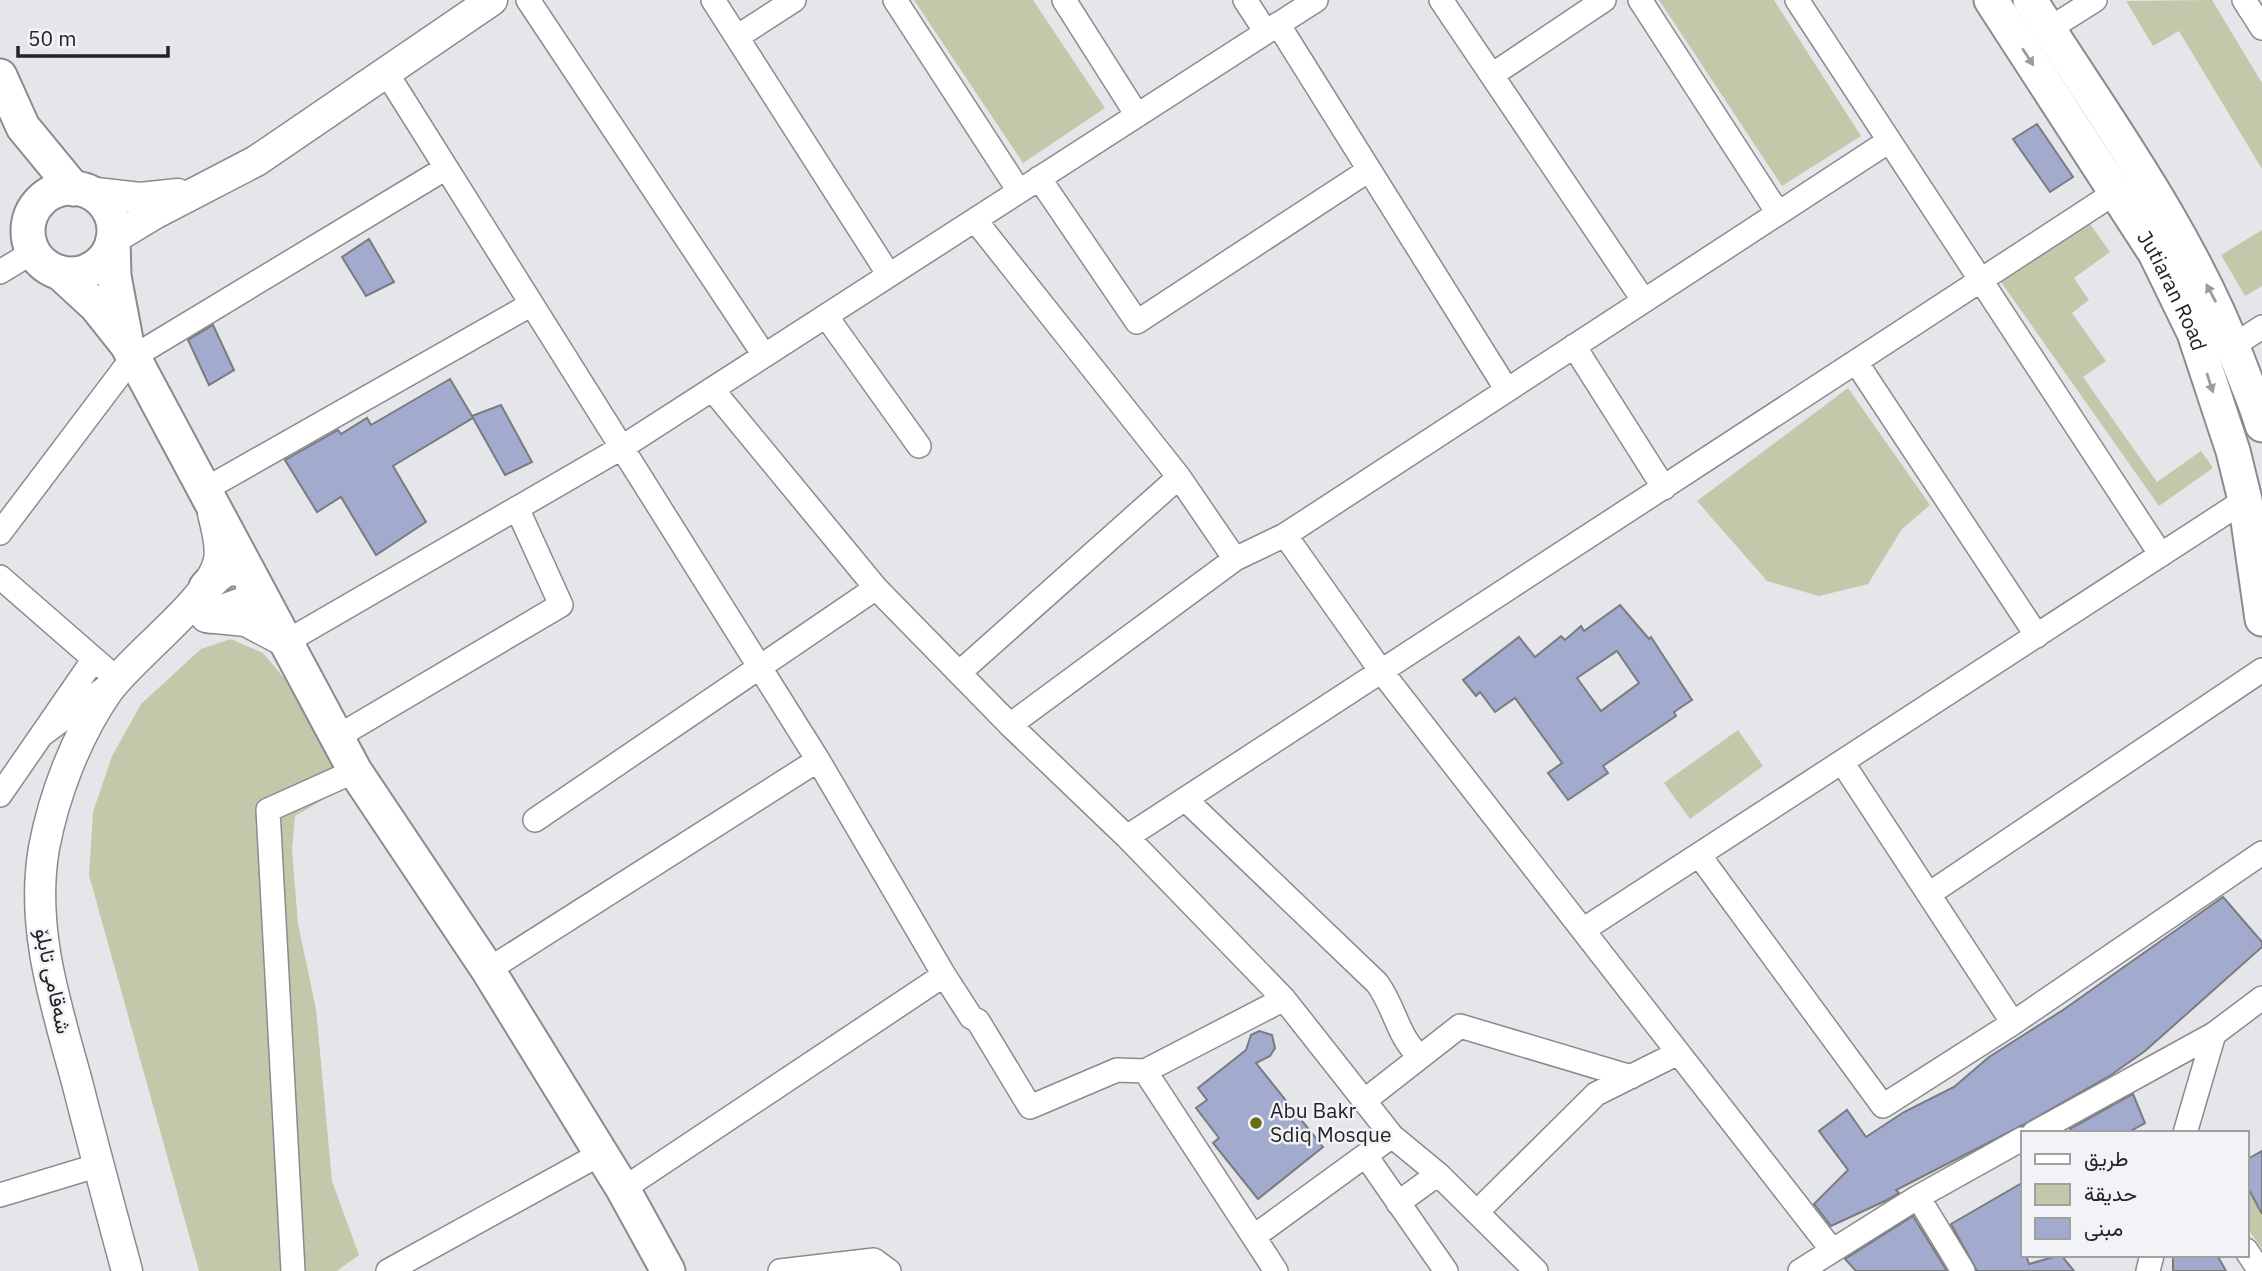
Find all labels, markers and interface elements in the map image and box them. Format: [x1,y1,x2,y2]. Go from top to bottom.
scale bar [18,14,168,58]
text: 50 m [28,24,77,52]
one-way arrow [2022,47,2035,67]
street label: Jutiaran Road [2131,225,2214,354]
one-way arrow [2205,284,2217,303]
one-way arrow [2206,372,2216,393]
street label: شەقامی تابلۆ [29,925,79,1036]
place label: Abu Bakr Sdiq Mosque [1270,1096,1391,1148]
marker: Abu Bakr Sdiq Mosque [1248,1115,1264,1131]
legend [2021,1131,2248,1257]
text: طريق [2084,1144,2129,1172]
text: حديقة [2084,1179,2137,1207]
text: مبنى [2084,1214,2123,1242]

